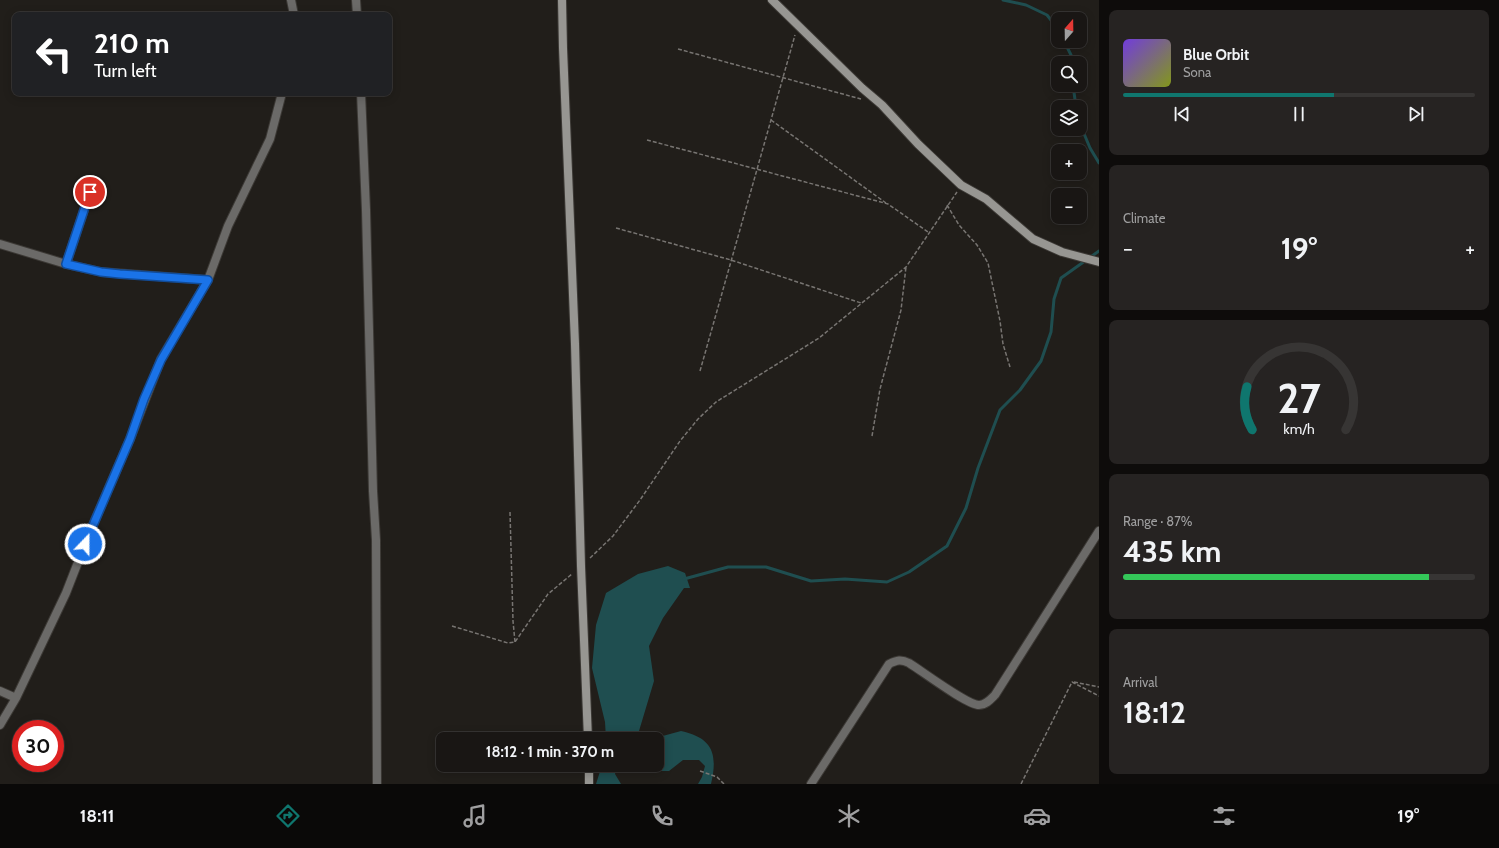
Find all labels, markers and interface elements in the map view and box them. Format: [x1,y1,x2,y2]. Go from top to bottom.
north arrow [1051,12,1087,48]
map controls [1051,12,1087,224]
text: 210 m [94,26,170,60]
icon: left [28,28,80,80]
text: Blue Orbit [1183,46,1249,64]
button: search [1051,56,1087,92]
text: Turn left [94,60,157,82]
text: Sona [1183,64,1211,80]
button: layers [1051,100,1087,136]
icon: previous [1171,103,1193,125]
icon: pause [1288,103,1310,125]
icon: next [1405,103,1427,125]
button: + [1051,144,1087,180]
pin [73,175,107,209]
icon: arrive [79,181,101,203]
button: − [1051,188,1087,224]
text: Climate [1123,210,1165,226]
text: 19° [1281,230,1317,267]
text: − [1123,235,1133,262]
text: + [1465,235,1475,262]
text: 27 [1277,373,1321,423]
text: km/h [1283,420,1315,438]
text: Range · 87% [1123,513,1192,529]
position arrow [64,523,106,565]
text: 435 km [1123,533,1221,570]
text: Arrival [1123,674,1158,690]
text: 18:12 [1123,694,1186,731]
speed limit sign: 30 [12,720,64,772]
text: 18:12 · 1 min · 370 m [486,743,614,761]
icon: directions [274,802,302,830]
icon: music [461,802,489,830]
icon: phone [648,802,676,830]
icon: climate [835,802,863,830]
icon: car [1023,802,1051,830]
icon: filters [1210,802,1238,830]
text: 18:11 [80,805,114,827]
text: 19° [1397,805,1419,827]

